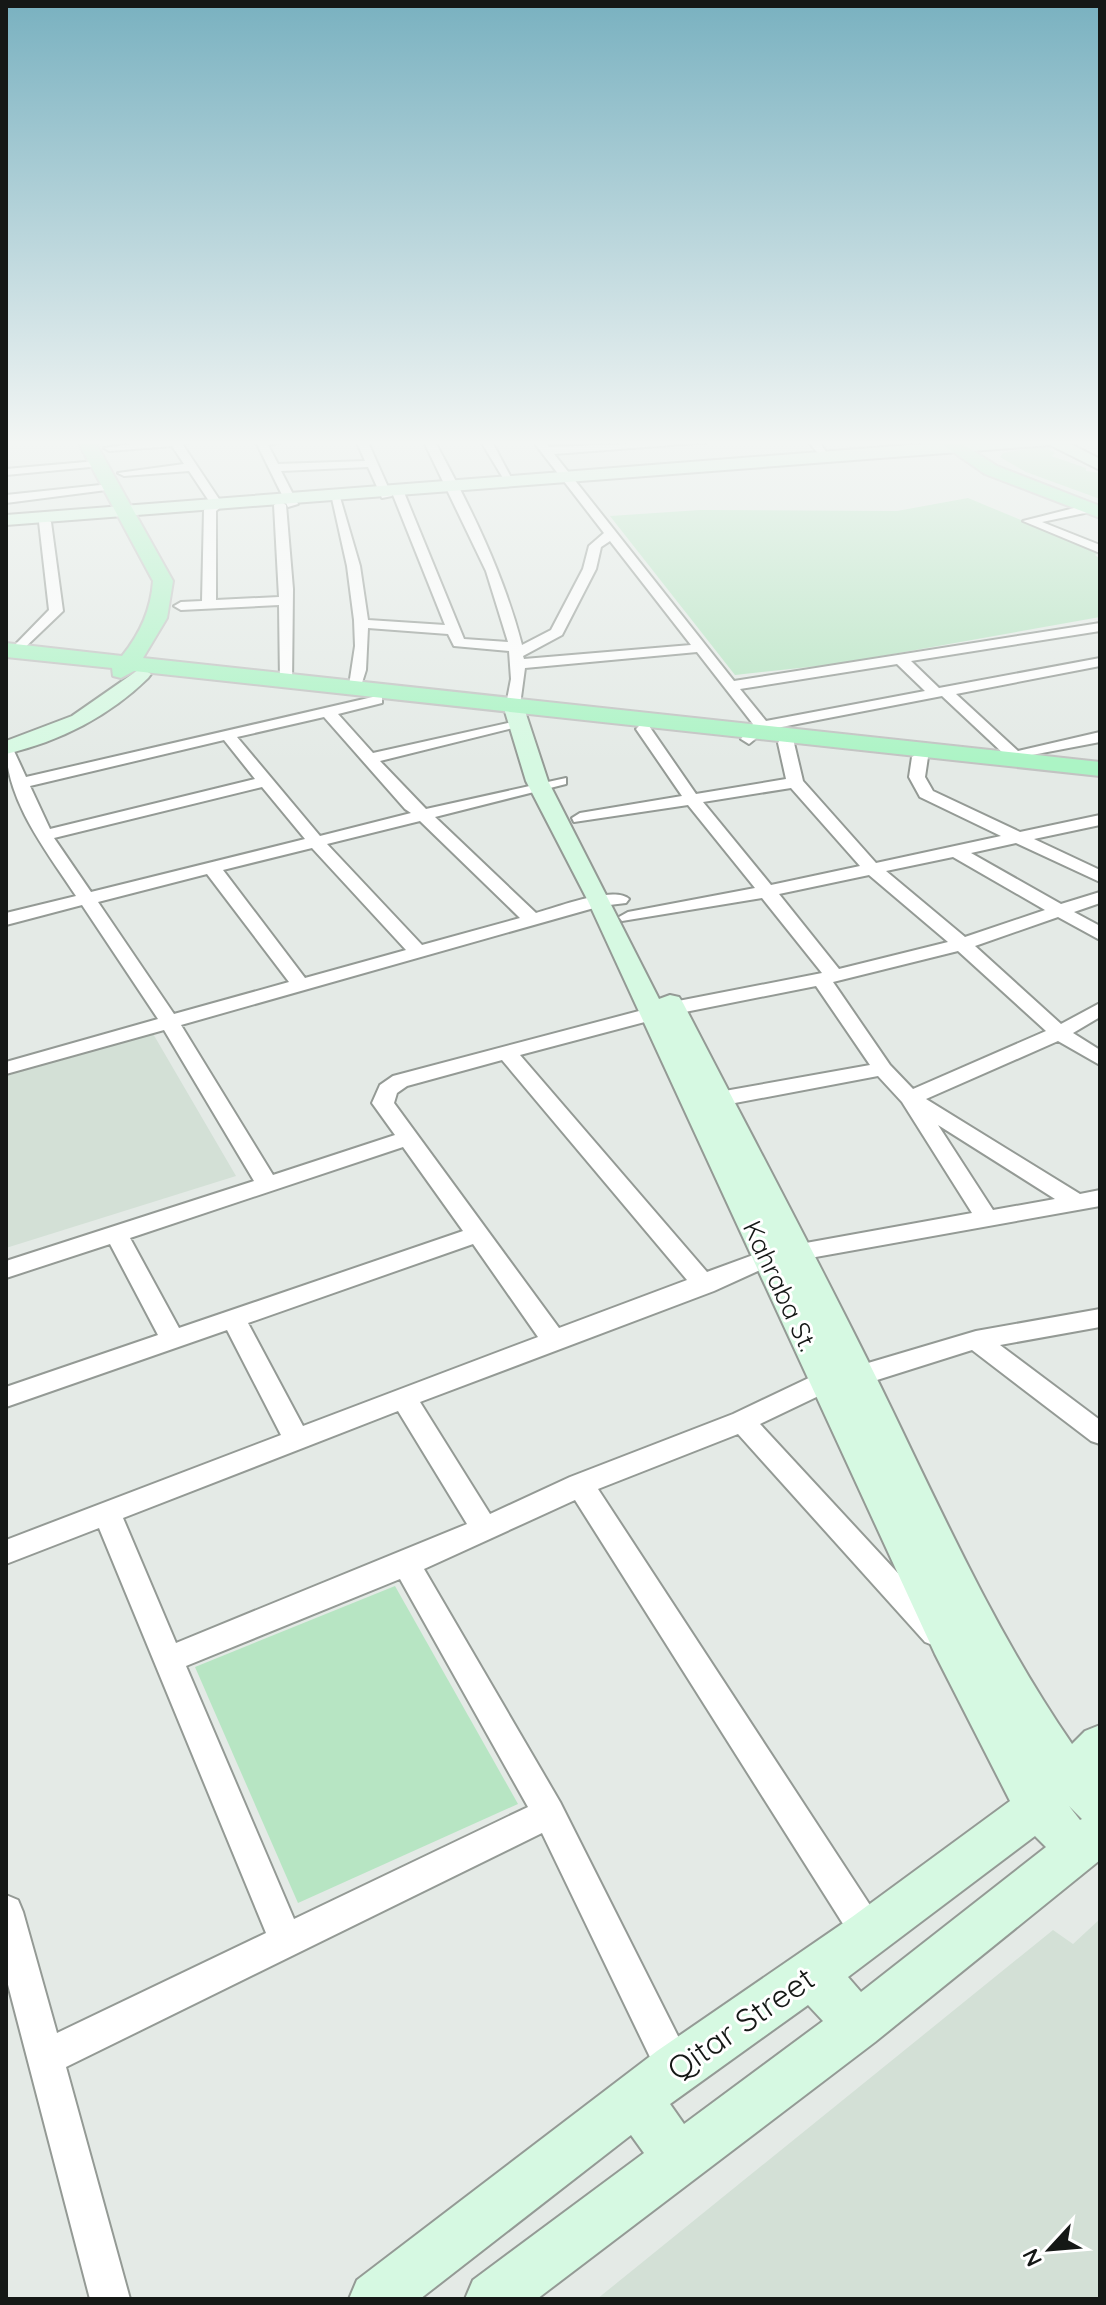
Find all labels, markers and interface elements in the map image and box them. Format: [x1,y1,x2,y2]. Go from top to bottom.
street label: Kahraba St. [736,1215,825,1356]
street label: Qitar Street [659,1958,822,2088]
north arrow [1010,2209,1090,2289]
text: N [1016,2244,1048,2271]

